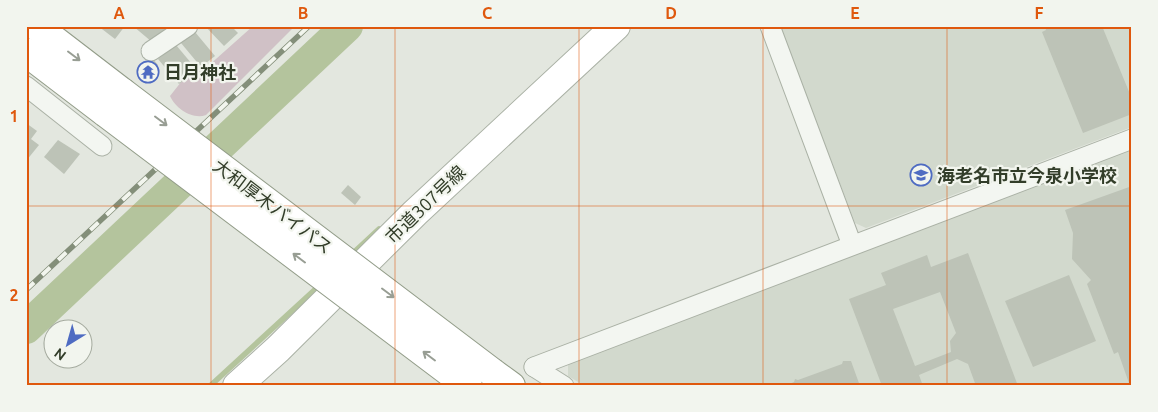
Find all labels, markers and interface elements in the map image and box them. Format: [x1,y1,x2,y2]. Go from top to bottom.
text: A [113,4,125,22]
text: B [298,4,308,22]
text: C [482,4,492,22]
text: D [665,4,677,22]
text: E [850,4,860,22]
text: F [1035,4,1044,22]
one-way arrow [67,50,80,61]
temple icon: 日月神社 [136,60,160,84]
place label: 日月神社 [164,62,236,82]
text: 1 [9,107,19,125]
one-way arrow [154,116,167,127]
street label: 大和厚木バイパス [210,155,336,257]
street label: 市道307号線 [381,161,469,247]
school or university icon: 海老名市立今泉小学校 [909,163,933,187]
place label: 海老名市立今泉小学校 [937,165,1117,185]
one-way arrow [293,253,306,264]
text: 2 [9,286,19,304]
one-way arrow [381,288,395,298]
north arrow [42,320,92,370]
text: N [51,345,69,364]
one-way arrow [423,351,436,362]

